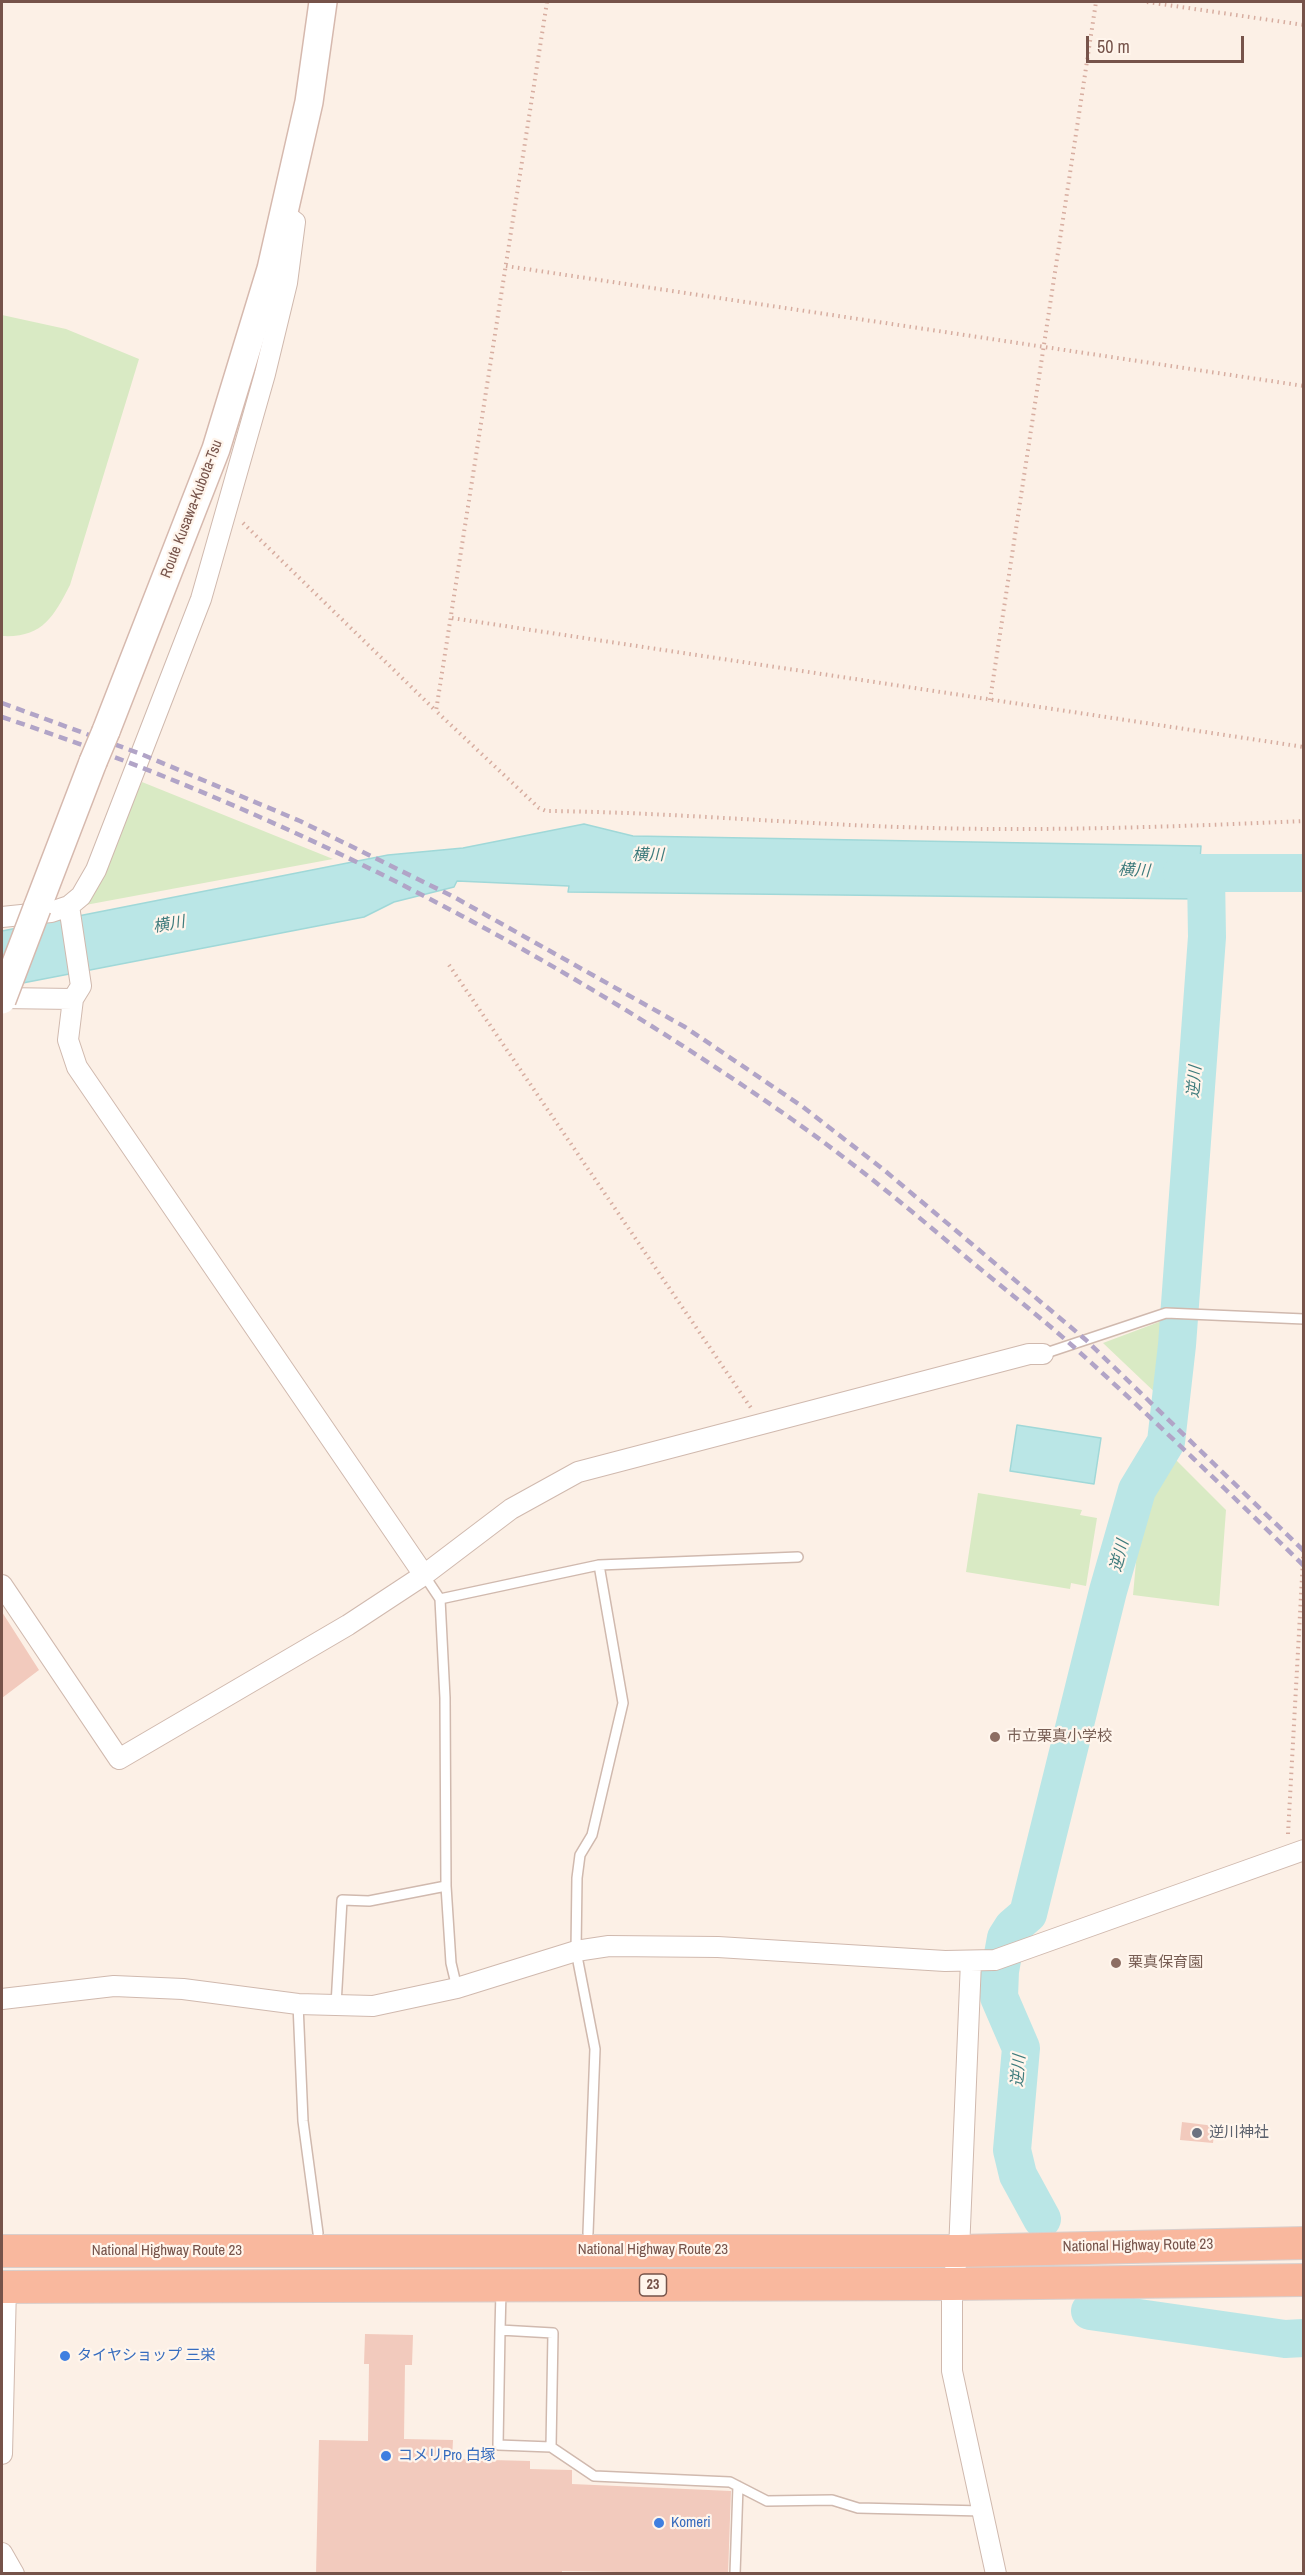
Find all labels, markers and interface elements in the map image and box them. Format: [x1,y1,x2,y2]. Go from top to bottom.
scale bar [1089,24,1246,62]
text: 50 m [1097,34,1130,59]
street label: Route Kusawa-Kubota-Tsu [157,437,227,581]
water label: 横川 [632,846,664,866]
water label: 横川 [1118,861,1150,881]
water label: 横川 [152,913,186,937]
water label: 逆川 [1184,1065,1206,1099]
water label: 逆川 [1107,1538,1133,1574]
place label: 市立栗真小学校 [1007,1728,1112,1746]
marker: 市立栗真小学校 [988,1730,1002,1744]
place label: 栗真保育園 [1128,1954,1203,1972]
marker: 栗真保育園 [1109,1956,1123,1970]
water label: 逆川 [1008,2054,1030,2088]
place label: 逆川神社 [1209,2124,1269,2142]
marker: 逆川神社 [1190,2126,1204,2140]
street label: National Highway Route 23 [1063,2236,1213,2256]
street label: National Highway Route 23 [578,2241,728,2259]
street label: National Highway Route 23 [92,2242,242,2260]
road number: 23 [640,2274,666,2296]
place label: タイヤショップ 三栄 [77,2347,215,2365]
marker: タイヤショップ 三栄 [58,2349,72,2363]
place label: コメリPro 白塚 [398,2447,496,2465]
marker: コメリPro 白塚 [379,2449,393,2463]
place label: Komeri [671,2514,711,2532]
marker: Komeri [652,2516,666,2530]

